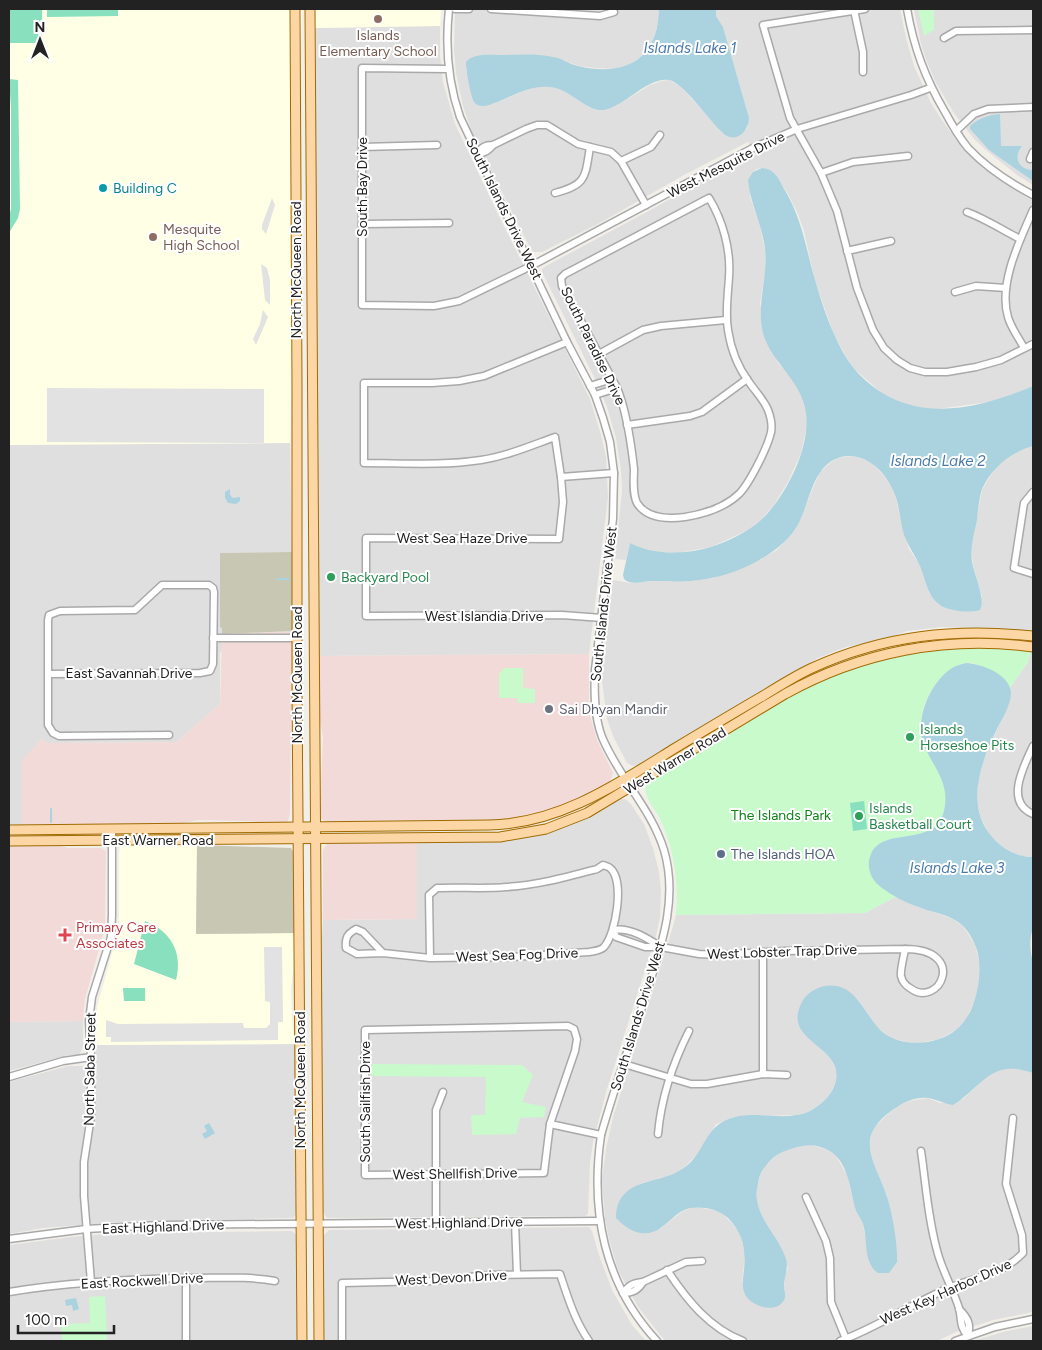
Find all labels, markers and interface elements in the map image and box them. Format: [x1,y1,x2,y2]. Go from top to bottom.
marker: Islands Elementary School [372,13,384,25]
north arrow [15,15,65,65]
text: N [35,19,45,36]
place label: Islands Elementary School [319,27,437,60]
water label: Islands Lake 1 [643,39,737,57]
street label: West Mesquite Drive [664,128,788,202]
street label: South Islands Drive West [462,135,546,283]
street label: South Bay Drive [354,137,371,237]
place label: Building C [113,180,177,197]
marker: Building C [97,182,109,194]
street label: North McQueen Road [288,201,305,339]
place label: Mesquite High School [163,221,240,254]
marker: Mesquite High School [147,231,159,243]
street label: South Paradise Drive [557,284,629,408]
water label: Islands Lake 2 [890,452,986,470]
street label: South Islands Drive West [587,526,621,682]
street label: West Sea Haze Drive [397,530,528,547]
place label: Backyard Pool [341,569,429,586]
marker: Backyard Pool [325,571,337,583]
street label: North McQueen Road [289,606,306,744]
street label: West Islandia Drive [425,608,544,625]
street label: East Savannah Drive [66,665,193,682]
place label: Sai Dhyan Mandir [559,701,668,718]
marker: Sai Dhyan Mandir [543,703,555,715]
place label: Islands Horseshoe Pits [920,721,1014,754]
street label: West Warner Road [621,724,729,798]
marker: Islands Horseshoe Pits [904,731,916,743]
place label: Islands Basketball Court [869,800,972,833]
park label: The Islands Park [731,807,831,824]
marker: Islands Basketball Court [853,810,865,822]
street label: East Warner Road [102,832,214,849]
place label: The Islands HOA [731,846,836,863]
marker: The Islands HOA [715,848,727,860]
water label: Islands Lake 3 [910,859,1005,877]
place label: Primary Care Associates [76,919,157,952]
marker: Primary Care Associates [58,928,72,942]
street label: South Islands Drive West [607,939,669,1093]
street label: West Lobster Trap Drive [707,941,858,963]
street label: West Sea Fog Drive [456,944,579,966]
street label: North McQueen Road [292,1011,309,1149]
street label: North Saba Street [81,1012,99,1126]
street label: South Sailfish Drive [357,1041,374,1163]
street label: West Shellfish Drive [393,1164,518,1184]
street label: West Highland Drive [395,1213,523,1233]
street label: East Highland Drive [101,1216,225,1238]
street label: West Key Harbor Drive [878,1255,1015,1329]
street label: West Devon Drive [395,1267,508,1289]
street label: East Rockwell Drive [80,1269,204,1293]
scale bar [18,1302,114,1334]
text: 100 m [25,1311,67,1329]

